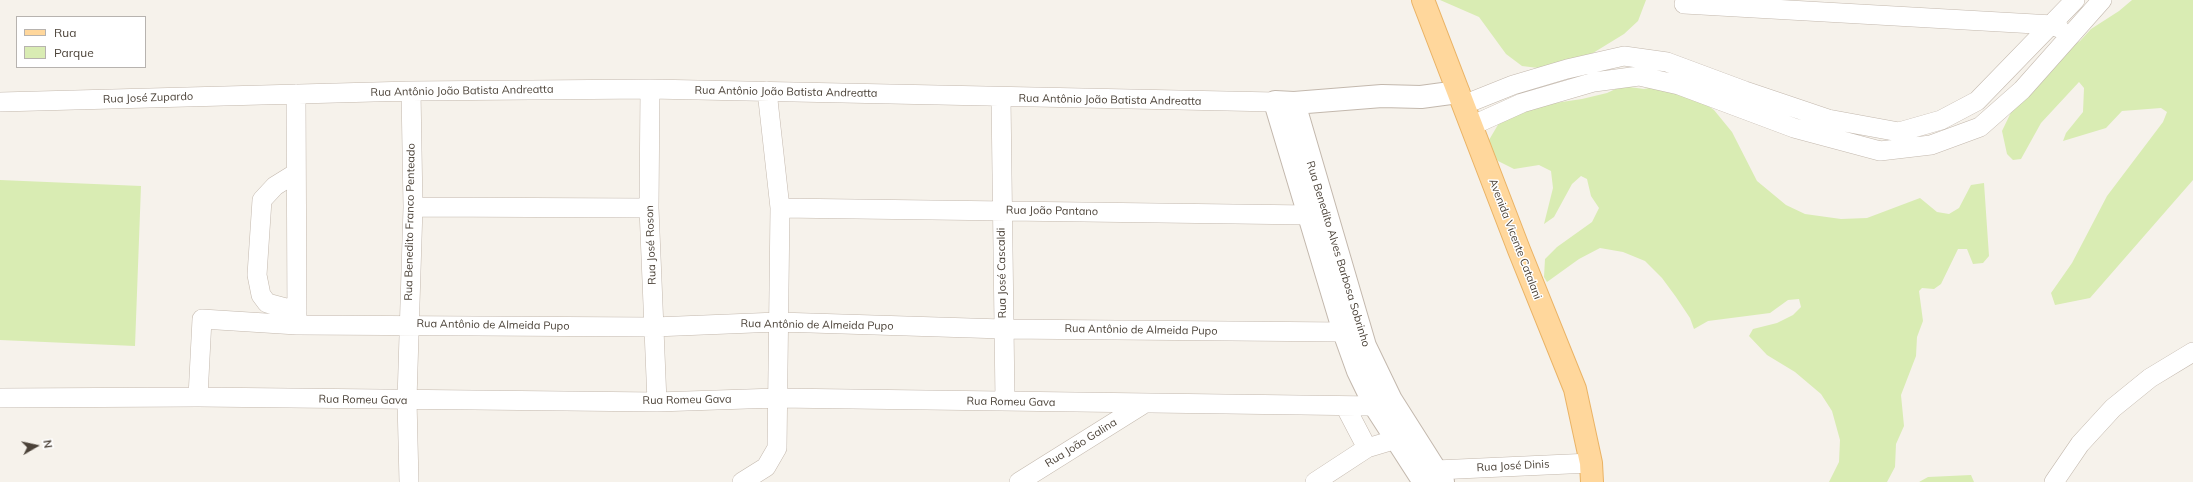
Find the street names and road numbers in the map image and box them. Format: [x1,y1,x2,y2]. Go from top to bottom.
street label: Rua Antônio João Batista Andreatta [370,83,554,99]
street label: Rua Antônio João Batista Andreatta [694,84,878,100]
street label: Rua José Zupardo [103,90,193,106]
street label: Rua Antônio João Batista Andreatta [1018,92,1202,108]
street label: Rua Benedito Franco Penteado [402,143,418,301]
street label: Rua Benedito Alves Barbosa Sobrinho [1303,159,1373,349]
street label: Avenida Vicente Catalani [1486,177,1544,301]
street label: Rua João Pantano [1006,204,1098,218]
street label: Rua José Roson [643,205,659,285]
street label: Rua José Cascaldi [995,227,1009,319]
street label: Rua Antônio de Almeida Pupo [416,317,570,333]
street label: Rua Antônio de Almeida Pupo [740,317,894,333]
street label: Rua Antônio de Almeida Pupo [1064,322,1218,338]
street label: Rua Romeu Gava [318,393,408,407]
street label: Rua Romeu Gava [642,393,732,407]
street label: Rua Romeu Gava [966,395,1056,409]
street label: Rua João Galina [1043,416,1119,470]
street label: Rua José Dinis [1476,457,1550,475]

